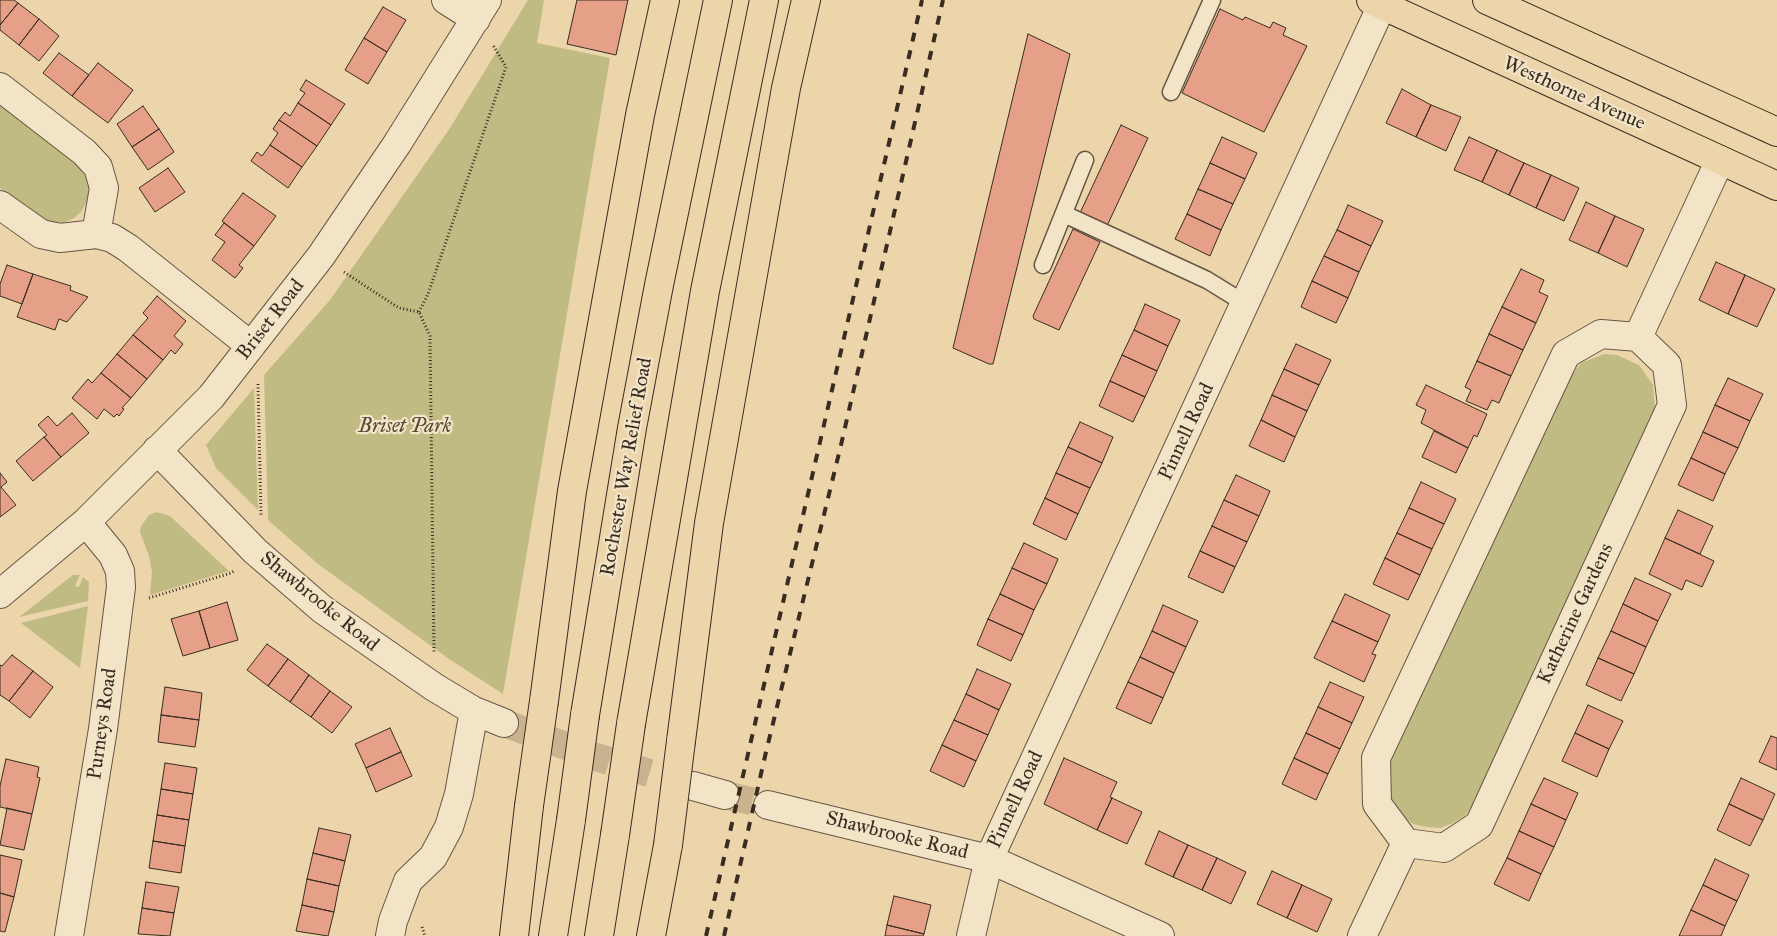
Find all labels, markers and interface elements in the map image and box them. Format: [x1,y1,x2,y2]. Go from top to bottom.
street label: Westhorne Avenue [1499,52,1649,136]
street label: Briset Road [232,275,310,365]
street label: Rochester Way Relief Road [596,356,658,578]
street label: Pinnell Road [1154,380,1220,484]
park label: Briset Park [359,415,451,439]
street label: Katherine Gardens [1533,540,1619,688]
street label: Shawbrooke Road [255,547,383,657]
street label: Purneys Road [83,667,123,781]
street label: Pinnell Road [983,748,1049,852]
street label: Shawbrooke Road [823,807,971,865]

